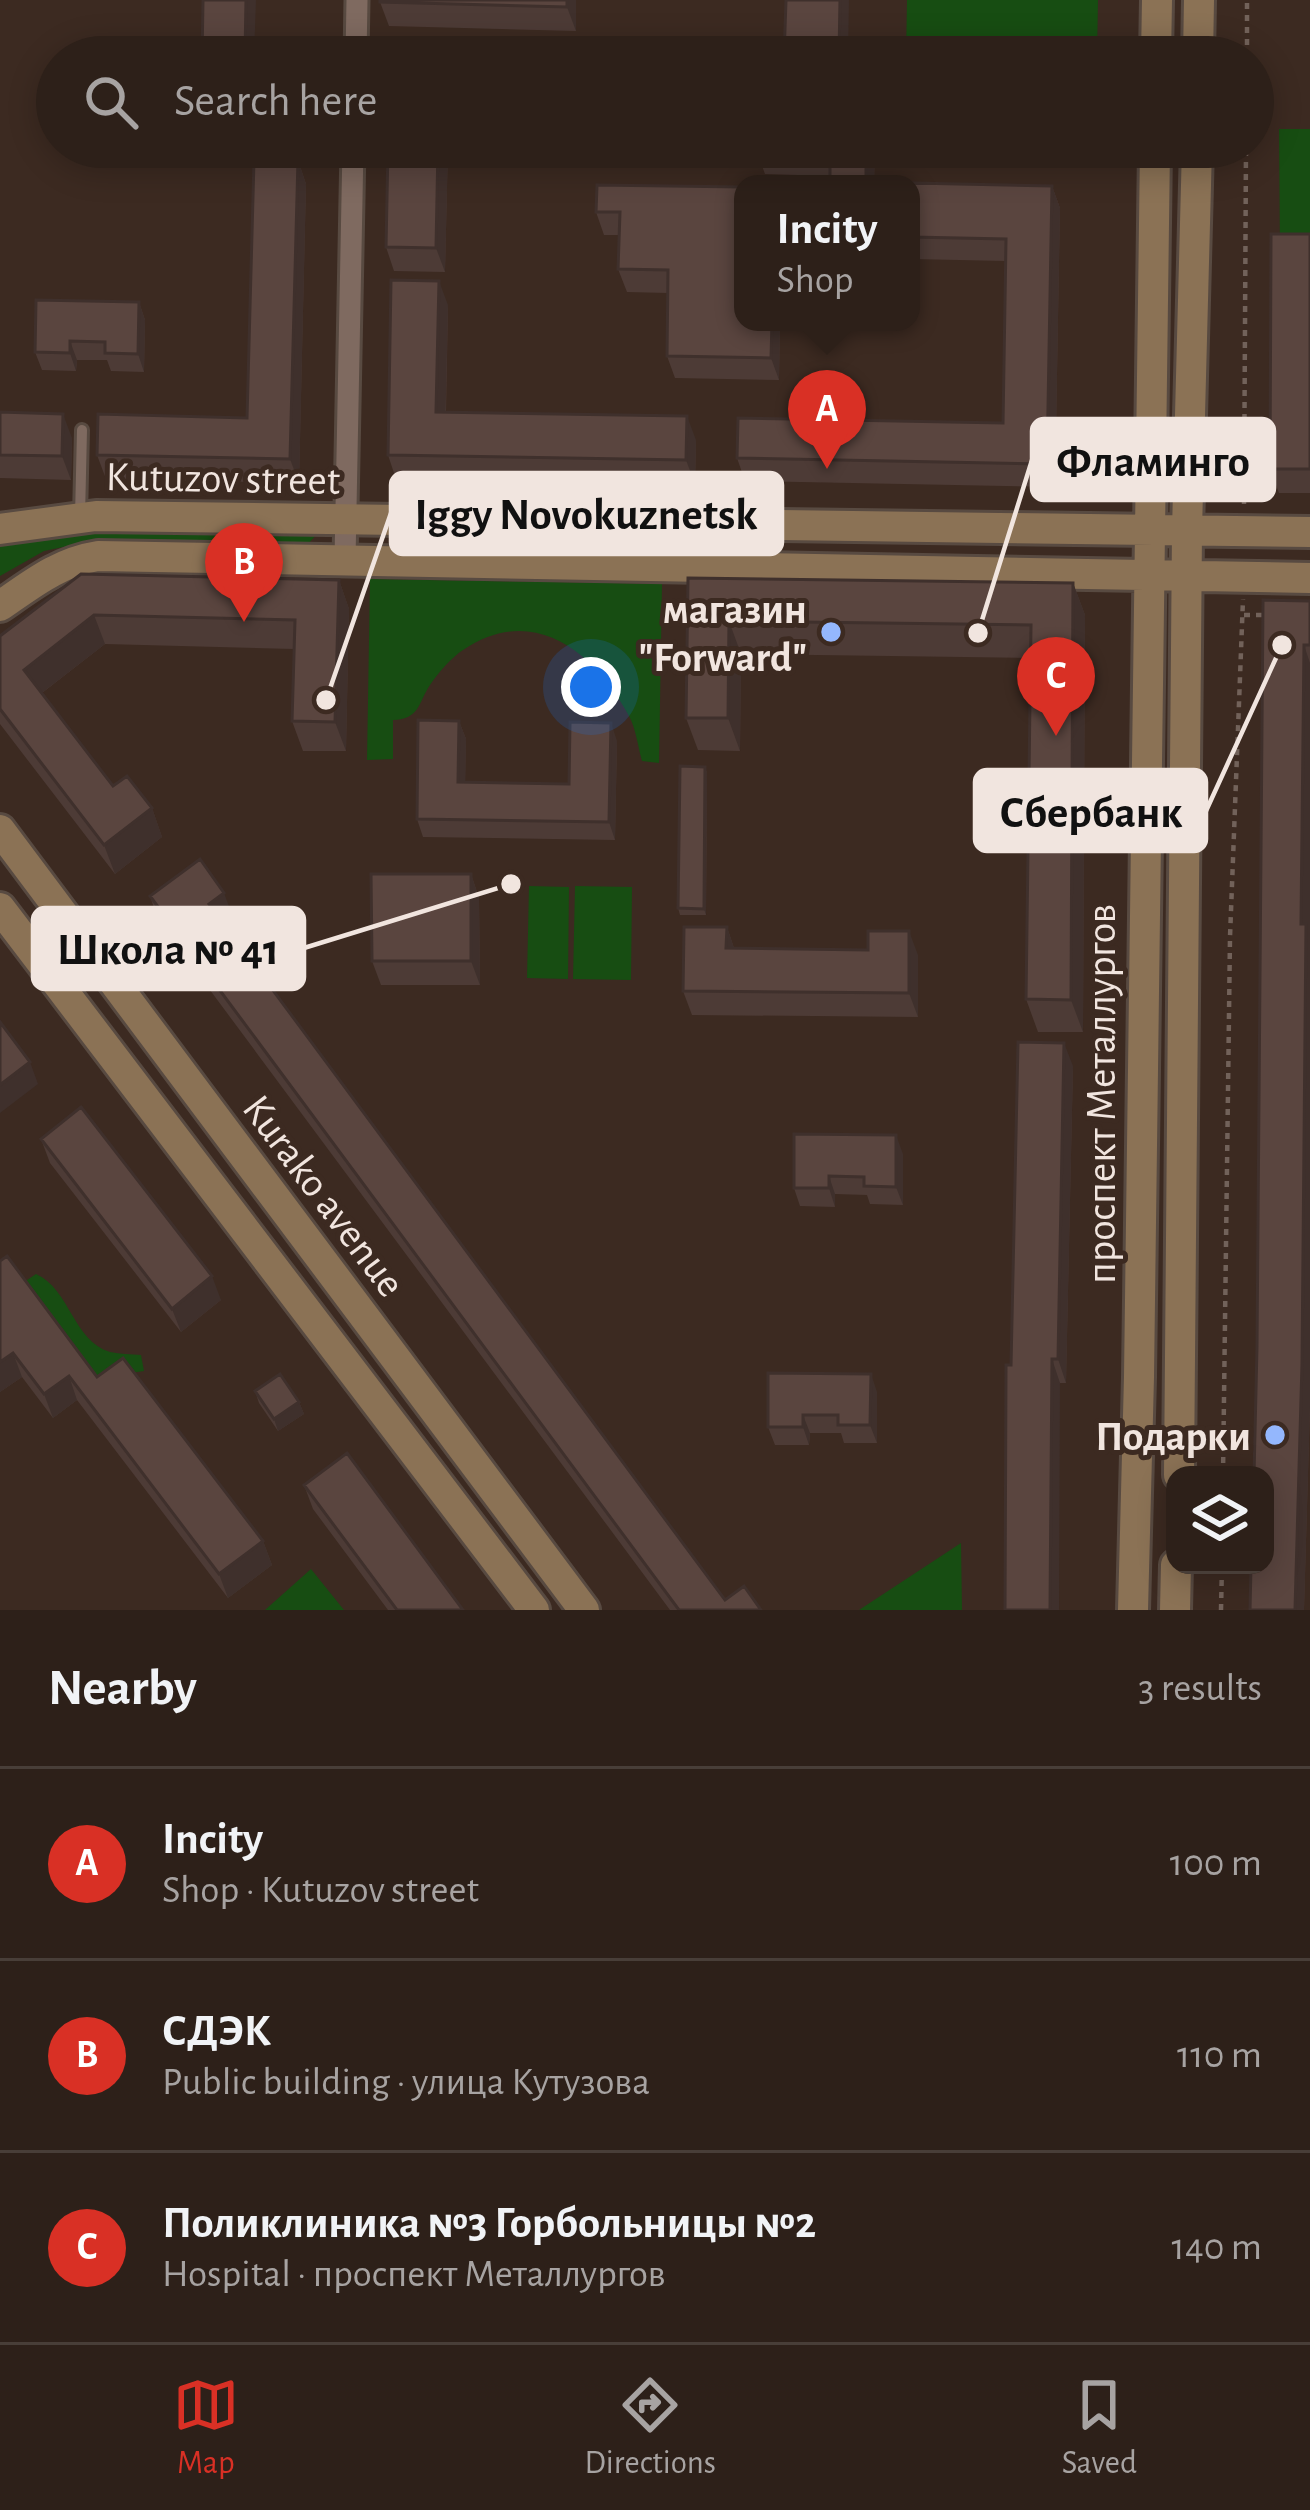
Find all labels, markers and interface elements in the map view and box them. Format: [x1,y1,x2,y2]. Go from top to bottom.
search box [36,36,1274,168]
icon: search [78,69,144,135]
text: Search here [174,79,377,124]
popup [734,175,920,331]
text: Incity [776,207,878,252]
text: Shop [776,261,854,300]
pin: A [788,370,866,469]
callout: Фламинго [1032,419,1274,500]
text: Фламинго [1056,440,1250,485]
street label: Kutuzov street [105,456,341,502]
callout: Iggy Novokuznetsk [391,473,782,554]
text: Iggy Novokuznetsk [414,493,758,538]
pin: B [205,523,283,622]
place label: магазин "Forward" [638,589,807,679]
marker: магазин "Forward" [818,619,844,645]
pin: C [1017,637,1095,736]
your location [561,657,621,717]
callout: Сбербанк [975,770,1206,851]
text: Сбербанк [999,791,1183,836]
street label: проспект Металлургов [1081,904,1123,1284]
callout: Школа № 41 [33,908,304,989]
text: Школа № 41 [57,928,279,973]
street label: Kurako avenue [235,1088,412,1305]
place label: Подарки [1095,1416,1251,1458]
marker: Подарки [1262,1422,1288,1448]
map controls [1166,1466,1274,1574]
button: layers [1166,1466,1274,1574]
text: Nearby [48,1663,197,1714]
text: 3 results [1138,1669,1262,1708]
text: Incity [162,1817,263,1862]
text: A [75,1844,99,1883]
text: 100 m [1170,1844,1262,1883]
text: Shop · Kutuzov street [162,1871,479,1910]
text: СДЭК [162,2009,271,2054]
text: B [76,2036,98,2075]
text: 110 m [1177,2036,1262,2075]
text: Public building · улица Кутузова [162,2063,650,2102]
text: Поликлиника №3 Горбольницы №2 [162,2201,816,2246]
text: C [77,2228,97,2267]
text: 140 m [1172,2228,1262,2267]
text: Hospital · проспект Металлургов [162,2255,666,2294]
tab: Map [173,2372,239,2484]
tab: Directions [584,2372,716,2484]
tab: Saved [1062,2372,1137,2484]

